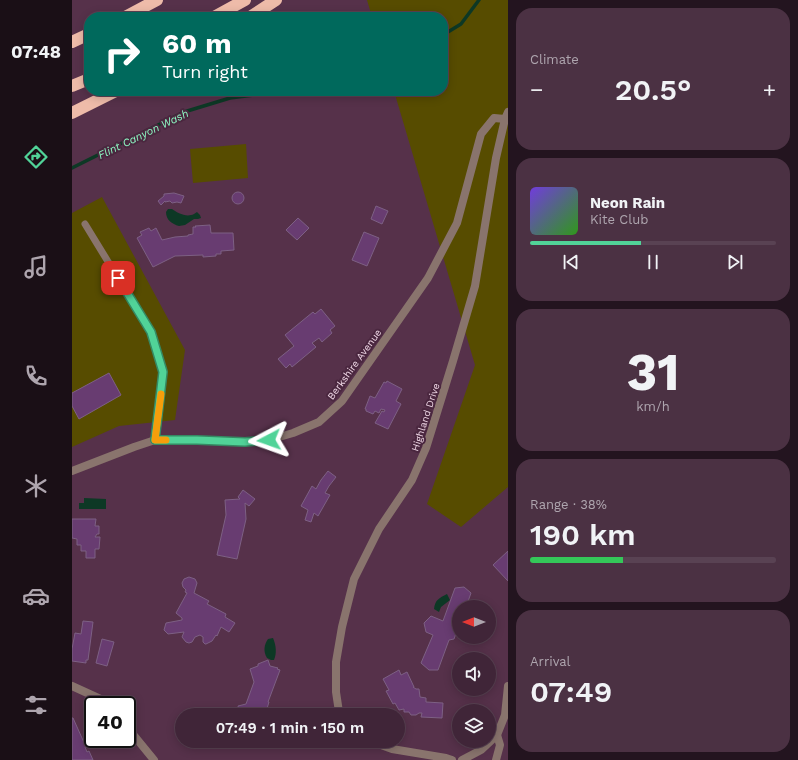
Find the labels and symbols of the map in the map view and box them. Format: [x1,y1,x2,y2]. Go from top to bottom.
water label: Flint Canyon Wash [96,107,191,162]
pin [101,261,135,295]
street label: Berkshire Avenue [325,327,384,402]
street label: Highland Drive [409,381,442,453]
position arrow [248,419,290,461]
north arrow [452,600,496,644]
speed limit sign: 40 [84,696,136,748]

